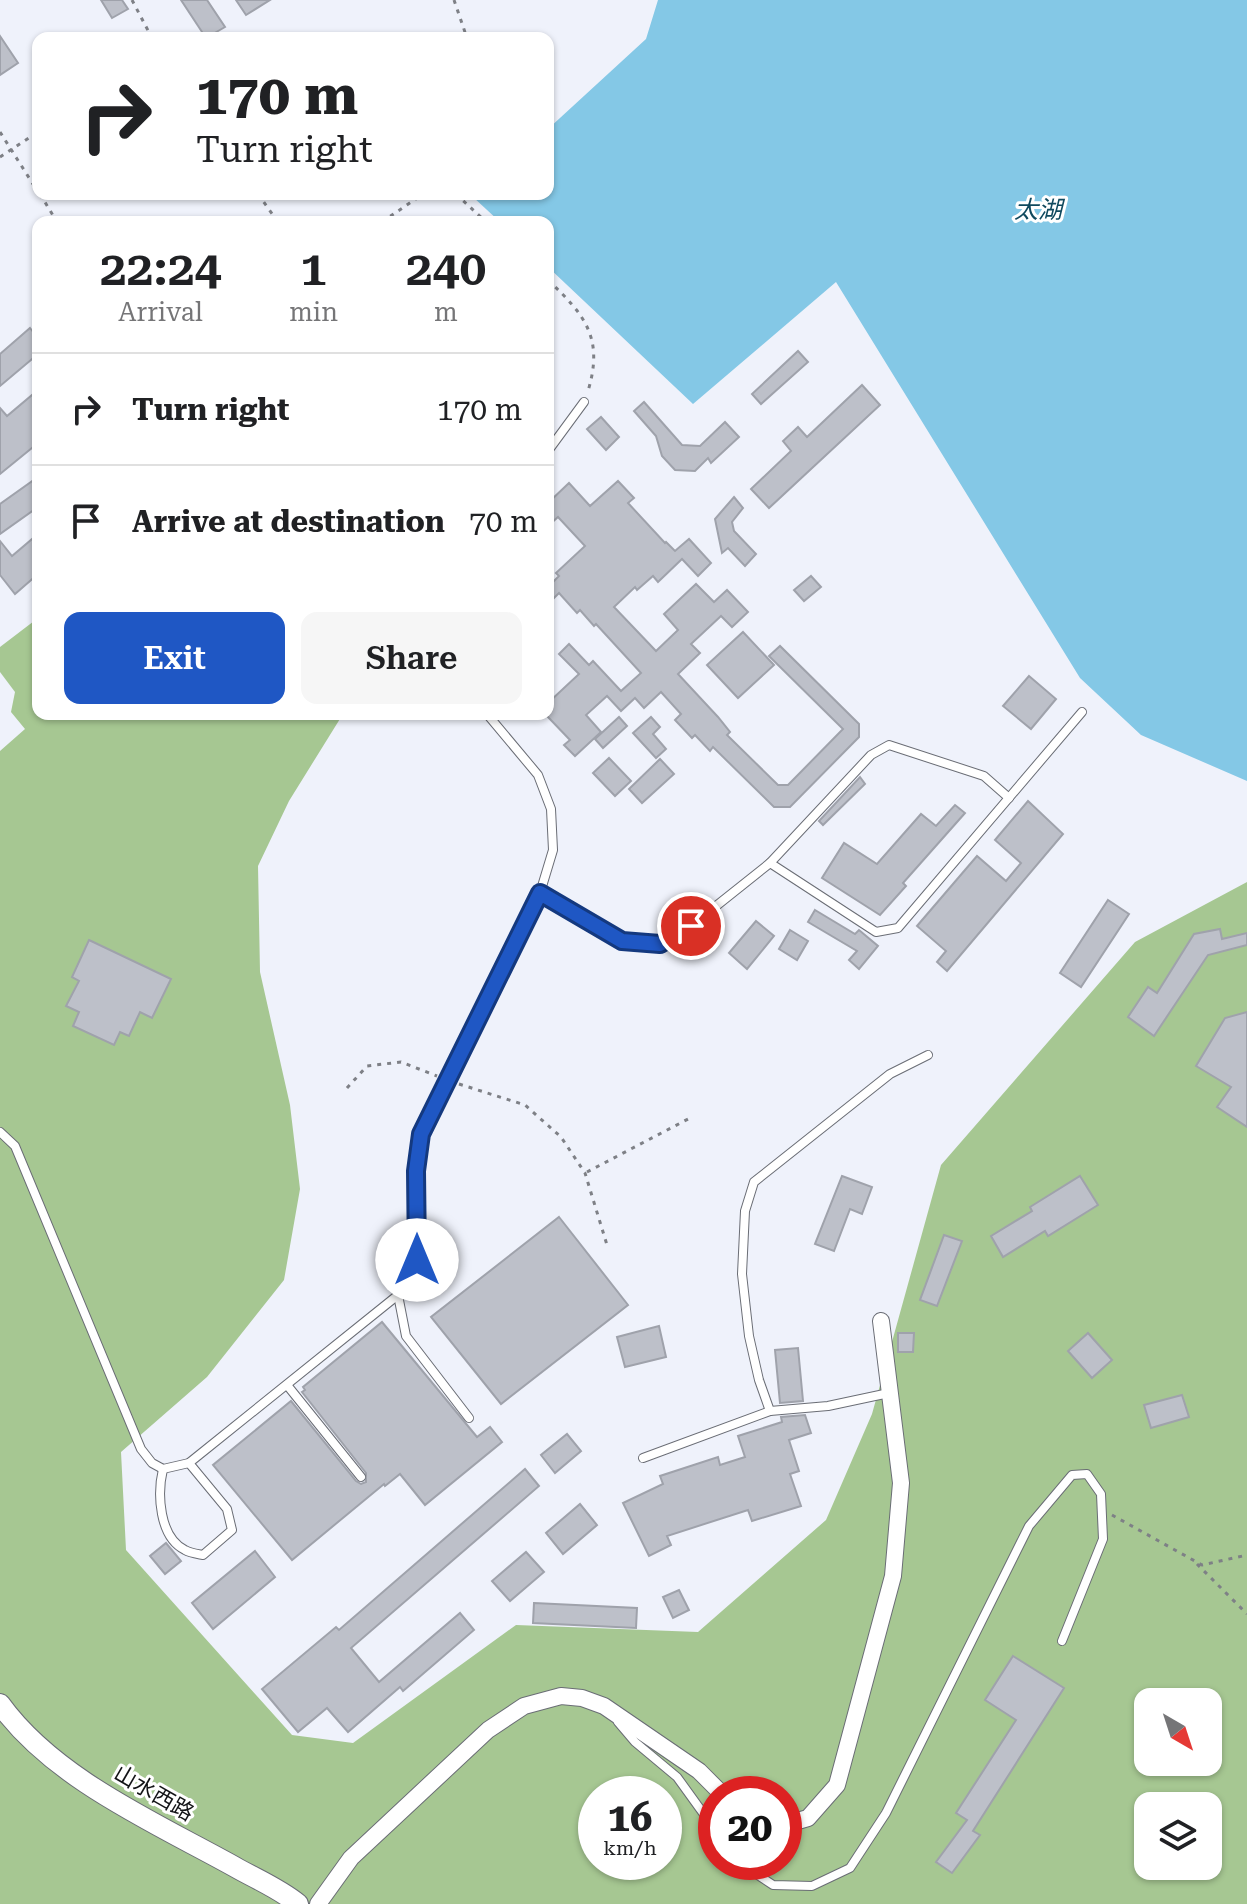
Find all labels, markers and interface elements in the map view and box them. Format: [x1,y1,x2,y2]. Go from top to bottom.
text: 170 m [196,62,358,128]
icon: right [64,64,168,168]
text: Turn right [196,129,373,171]
water label: 太湖 [1014,196,1066,224]
text: 22:24 [100,241,221,297]
text: 1 [300,241,327,297]
text: 240 [406,241,486,297]
text: Arrival [118,297,203,327]
text: min [289,297,338,327]
text: m [434,297,458,327]
icon: right [64,387,108,431]
text: Turn right [132,392,289,427]
text: 170 m [437,392,522,427]
icon: arrive [64,499,108,543]
text: Arrive at destination [132,504,445,539]
text: 70 m [469,504,538,539]
button: Exit [64,612,285,704]
button: Share [301,612,522,704]
pin [657,892,725,960]
icon: arrive [669,904,713,948]
position arrow [375,1218,459,1302]
north arrow [1134,1688,1222,1776]
map controls [1134,1688,1222,1880]
street label: 山水西路 [110,1760,198,1826]
speed limit sign: 20 [698,1776,802,1880]
button: layers [1134,1792,1222,1880]
text: 16 [608,1794,652,1841]
text: km/h [603,1836,657,1860]

